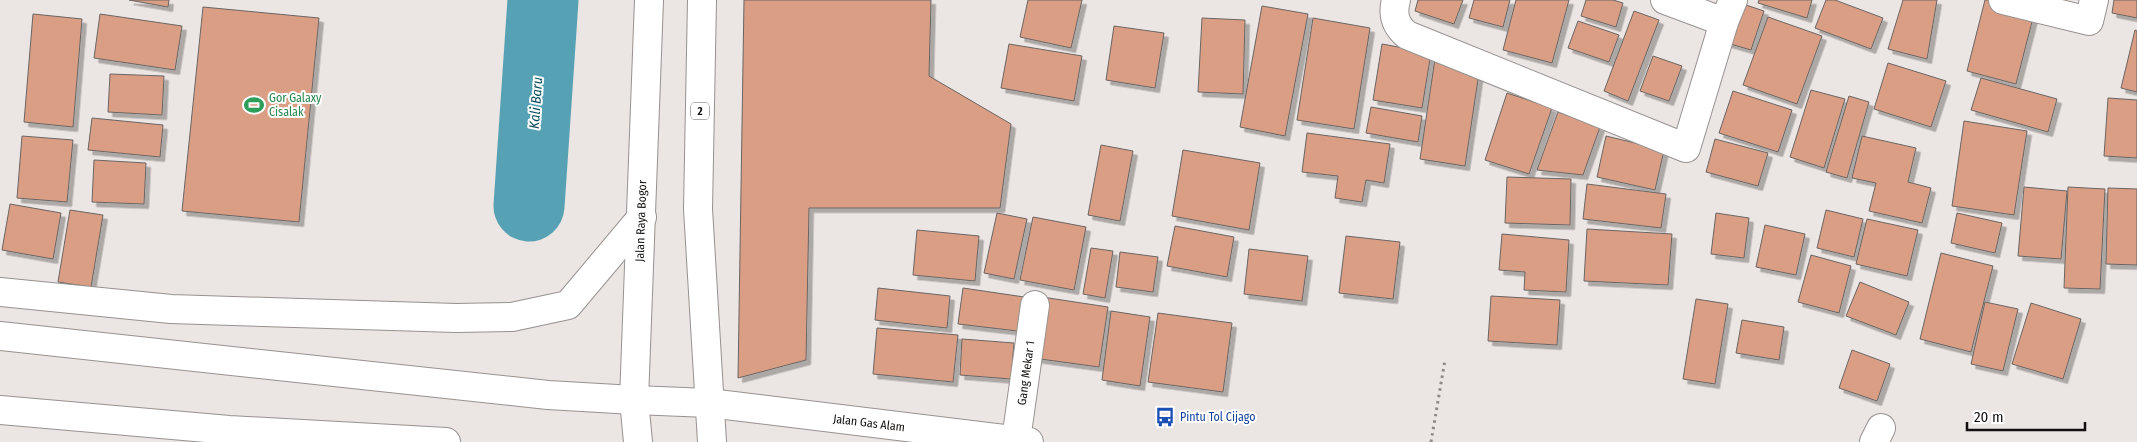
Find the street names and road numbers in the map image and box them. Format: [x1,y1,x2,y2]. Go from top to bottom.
road number: 2 [691,102,709,120]
street label: Jalan Raya Bogor [633,179,649,262]
street label: Gang Mekar 1 [1015,340,1037,406]
street label: Jalan Gas Alam [832,412,906,434]

